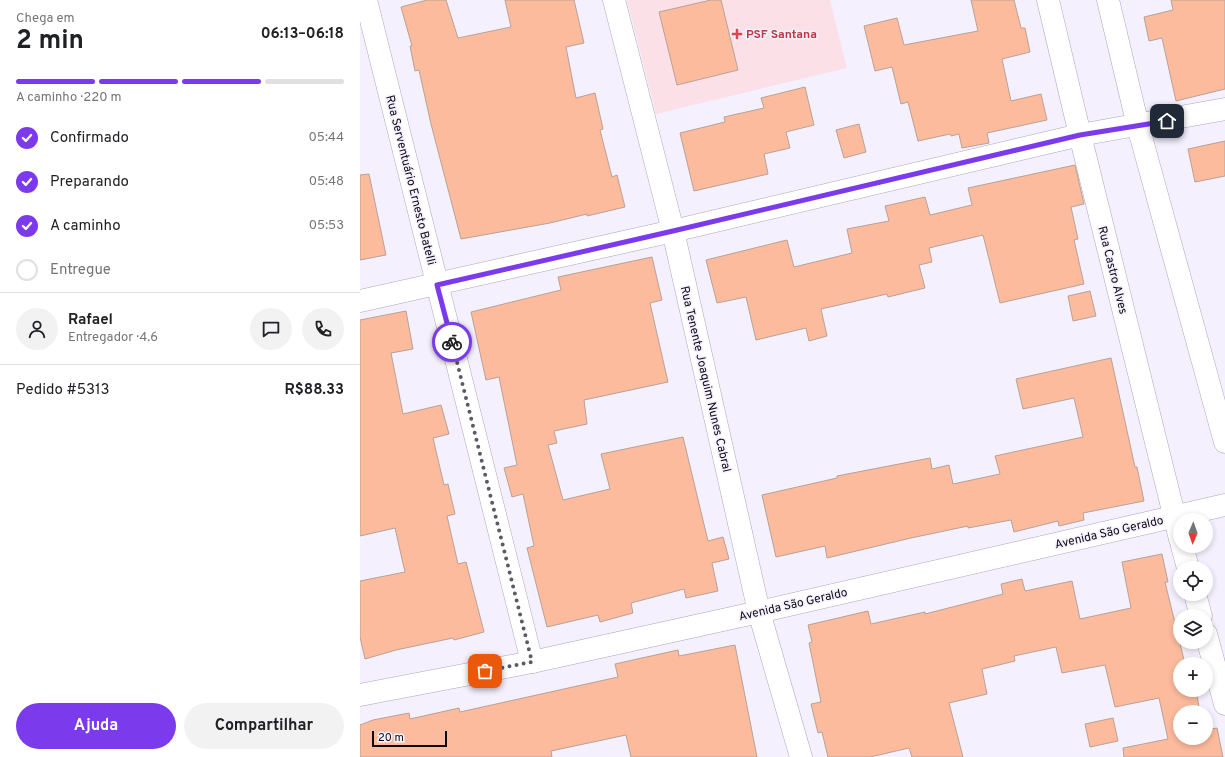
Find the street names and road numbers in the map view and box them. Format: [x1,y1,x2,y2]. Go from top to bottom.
street label: Rua Serventuário Ernesto Batelli [381,94,439,267]
street label: Rua Castro Alves [1093,225,1131,316]
street label: Rua Tenente Joaquim Nunes Cabral [676,285,734,474]
street label: Avenida São Geraldo [1053,513,1165,553]
street label: Avenida São Geraldo [737,585,849,625]

